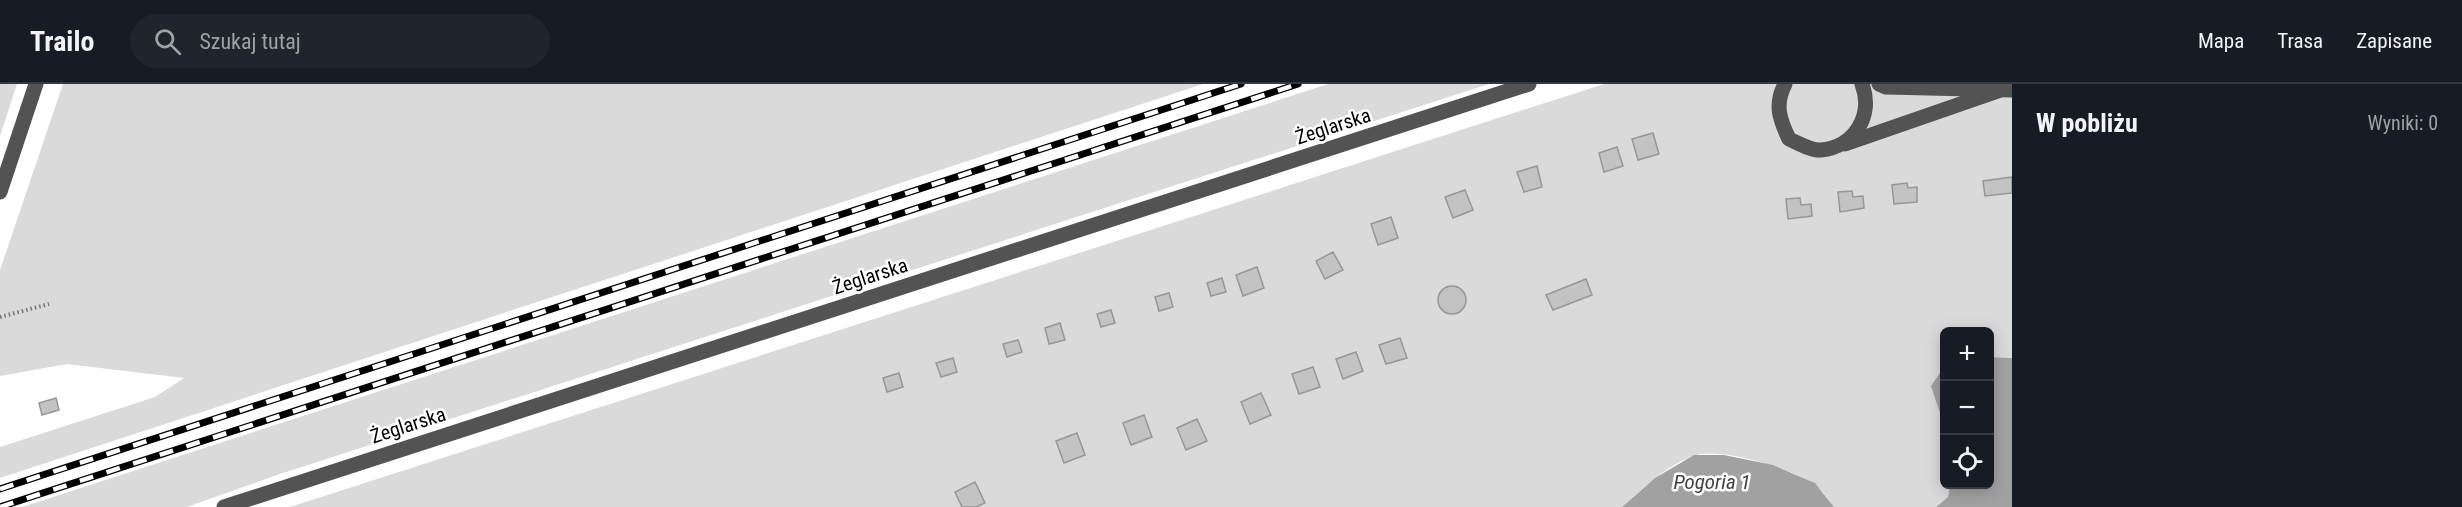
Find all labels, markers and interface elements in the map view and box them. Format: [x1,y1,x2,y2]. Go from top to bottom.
search box [130,14,550,68]
text: Trailo [30,25,94,58]
icon: search [151,25,184,58]
text: Szukaj tutaj [199,29,301,54]
text: Mapa [2198,29,2244,53]
text: Trasa [2277,29,2323,53]
text: Zapisane [2356,29,2432,53]
street label: Żeglarska [1292,103,1374,149]
text: W pobliżu [2036,108,2138,138]
text: Wyniki: 0 [2367,111,2438,135]
street label: Żeglarska [829,253,911,299]
map controls [1940,327,1994,489]
button: + [1940,327,1994,381]
button: − [1940,381,1994,435]
street label: Żeglarska [367,402,449,448]
button: locate [1940,435,1994,489]
water label: Pogoria 1 [1673,470,1751,494]

